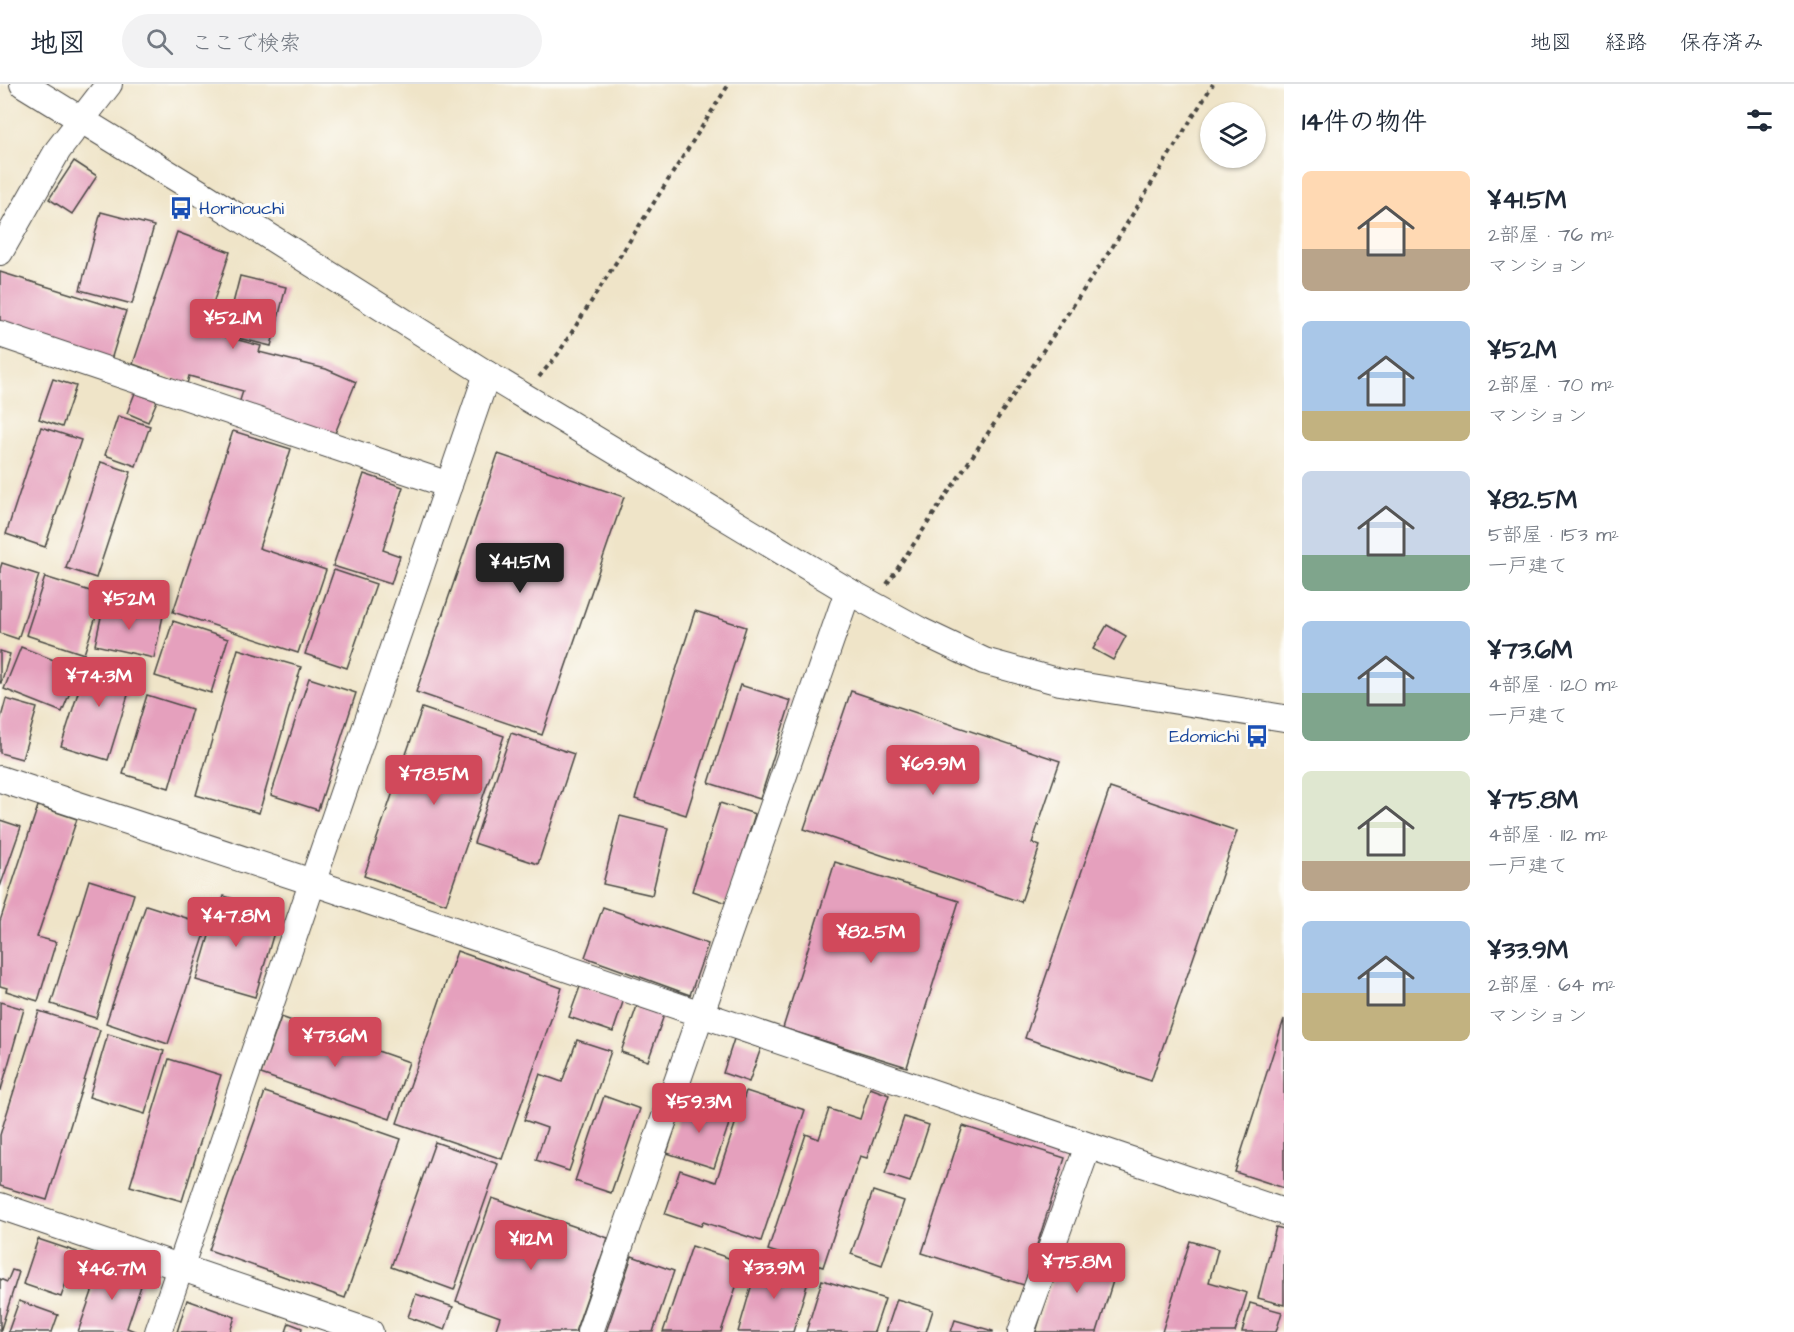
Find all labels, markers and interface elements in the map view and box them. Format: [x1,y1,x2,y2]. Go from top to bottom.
search box [122,14,542,68]
text: 地図 [30,24,86,63]
icon: search [143,25,176,58]
text: ここで検索 [191,28,301,59]
text: 地図 [1530,28,1572,57]
text: 経路 [1605,28,1647,57]
text: 保存済み [1680,28,1764,57]
map controls [1200,102,1266,168]
button: layers [1200,102,1266,168]
text: 14件の物件 [1302,104,1427,140]
icon: filters [1743,104,1776,137]
text: ¥41.5M [1488,182,1566,218]
bus stop icon: Horinouchi [168,195,194,221]
icon: home [1350,195,1422,267]
place label: Horinouchi [199,196,284,221]
text: 2部屋 · 76 m² [1488,221,1614,249]
text: マンション [1488,252,1587,280]
pin: ¥52.1M [184,299,282,350]
text: ¥52.1M [204,304,262,332]
text: ¥52M [1488,332,1557,368]
icon: home [1350,345,1422,417]
text: 2部屋 · 70 m² [1488,371,1614,399]
text: マンション [1488,402,1587,430]
text: ¥82.5M [1488,482,1577,518]
icon: home [1350,495,1422,567]
text: 5部屋 · 153 m² [1488,521,1619,549]
pin: ¥41.5M [471,543,569,594]
text: ¥41.5M [490,548,550,576]
text: 一戸建て [1488,552,1568,580]
pin: ¥52M [93,580,165,631]
text: ¥52M [103,585,155,613]
text: ¥73.6M [1488,632,1573,668]
icon: home [1350,645,1422,717]
pin: ¥74.3M [50,657,148,708]
text: ¥74.3M [66,662,132,690]
text: 4部屋 · 120 m² [1488,671,1618,699]
text: 一戸建て [1488,702,1568,730]
bus stop icon: Edomichi [1244,723,1270,749]
place label: Edomichi [1169,724,1239,749]
pin: ¥69.9M [884,745,982,796]
text: ¥69.9M [900,750,966,778]
pin: ¥78.5M [385,755,483,806]
text: ¥78.5M [399,760,469,788]
text: ¥75.8M [1488,782,1578,818]
icon: home [1350,795,1422,867]
text: 4部屋 · 112 m² [1488,821,1608,849]
text: 一戸建て [1488,852,1568,880]
pin: ¥47.8M [187,897,285,948]
text: ¥47.8M [202,902,270,930]
pin: ¥82.5M [822,913,920,964]
text: ¥82.5M [837,918,905,946]
text: ¥33.9M [1488,932,1568,968]
icon: home [1350,945,1422,1017]
text: 2部屋 · 64 m² [1488,971,1616,999]
text: マンション [1488,1002,1587,1030]
pin: ¥73.6M [286,1017,384,1068]
text: ¥73.6M [302,1022,368,1050]
pin: ¥59.3M [650,1083,748,1134]
text: ¥59.3M [666,1088,732,1116]
pin: ¥112M [489,1220,573,1271]
text: ¥112M [509,1225,553,1253]
pin: ¥75.8M [1028,1243,1126,1294]
text: ¥75.8M [1042,1248,1112,1276]
pin: ¥33.9M [725,1249,823,1300]
pin: ¥46.7M [63,1250,161,1301]
text: ¥33.9M [743,1254,805,1282]
text: ¥46.7M [78,1255,146,1283]

